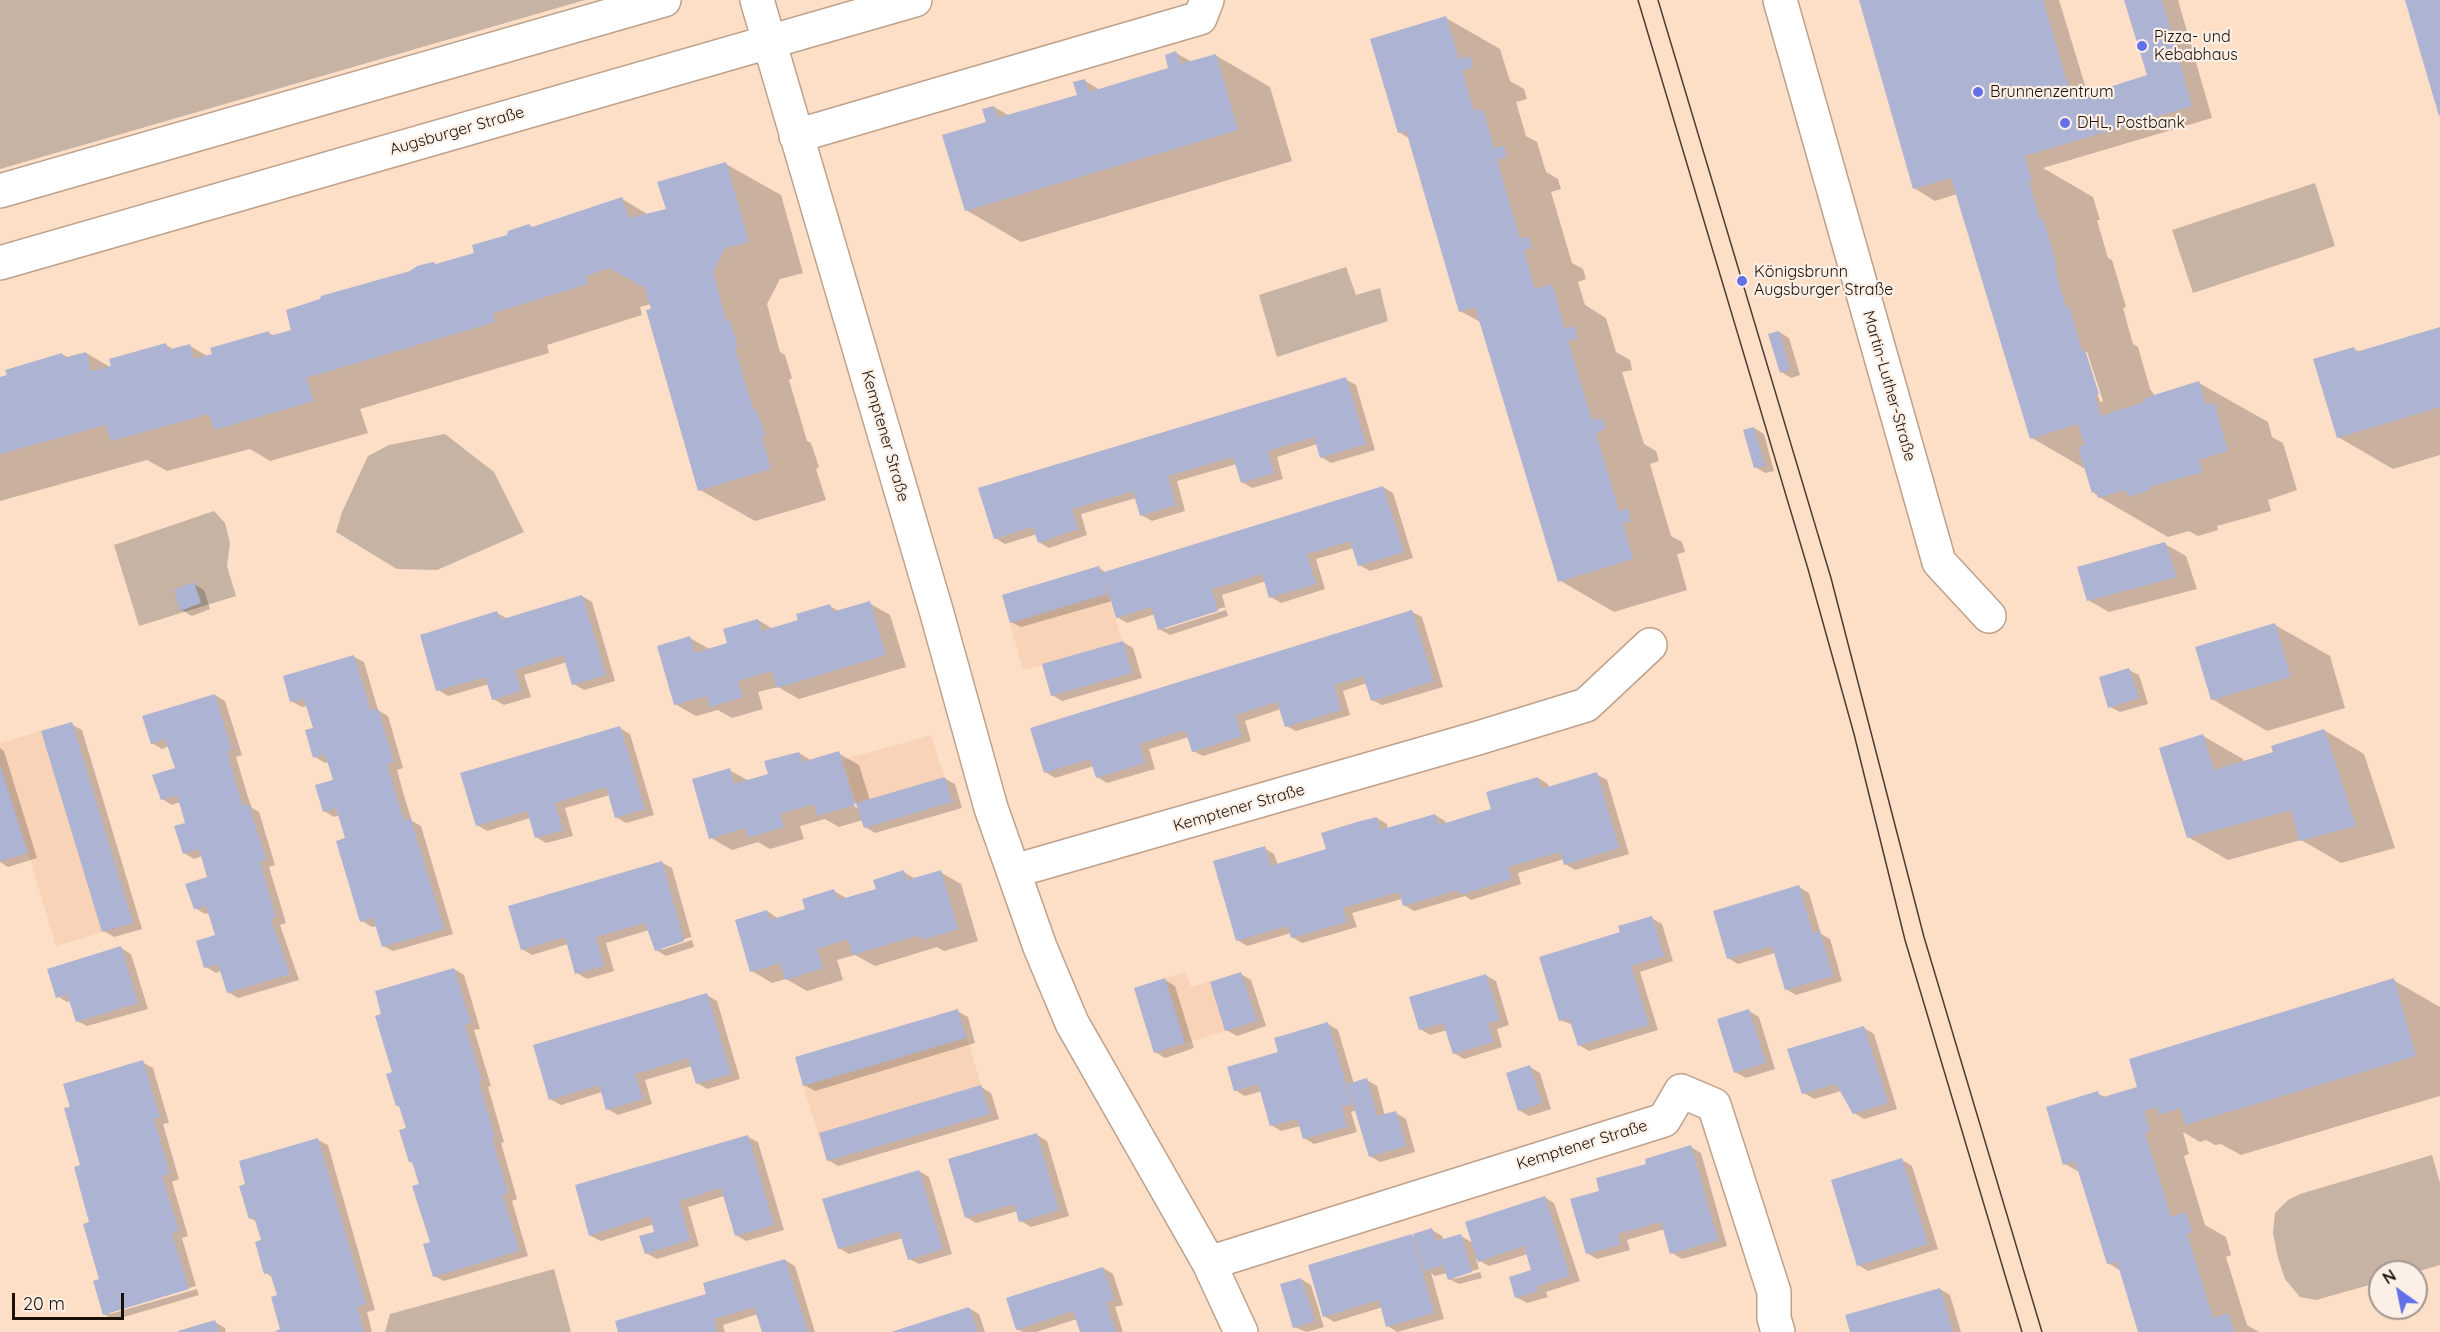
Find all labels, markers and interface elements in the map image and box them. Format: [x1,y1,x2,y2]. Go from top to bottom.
place label: Pizza- und Kebabhaus [2154,27,2238,65]
marker: Pizza- und Kebabhaus [2135,39,2149,53]
place label: Brunnenzentrum [1990,82,2114,102]
marker: Brunnenzentrum [1971,85,1985,99]
street label: Augsburger Straße [387,103,527,159]
place label: DHL, Postbank [2077,113,2185,133]
marker: DHL, Postbank [2058,116,2072,130]
place label: Königsbrunn Augsburger Straße [1754,262,1893,300]
marker: Königsbrunn Augsburger Straße [1735,274,1749,288]
street label: Martin-Luther-Straße [1858,308,1920,464]
street label: Kemptener Straße [857,368,913,504]
street label: Kemptener Straße [1171,780,1307,836]
street label: Kemptener Straße [1514,1116,1650,1174]
north arrow [2368,1260,2428,1320]
text: N [2379,1265,2400,1288]
scale bar [15,1281,128,1319]
text: 20 m [23,1292,65,1315]

